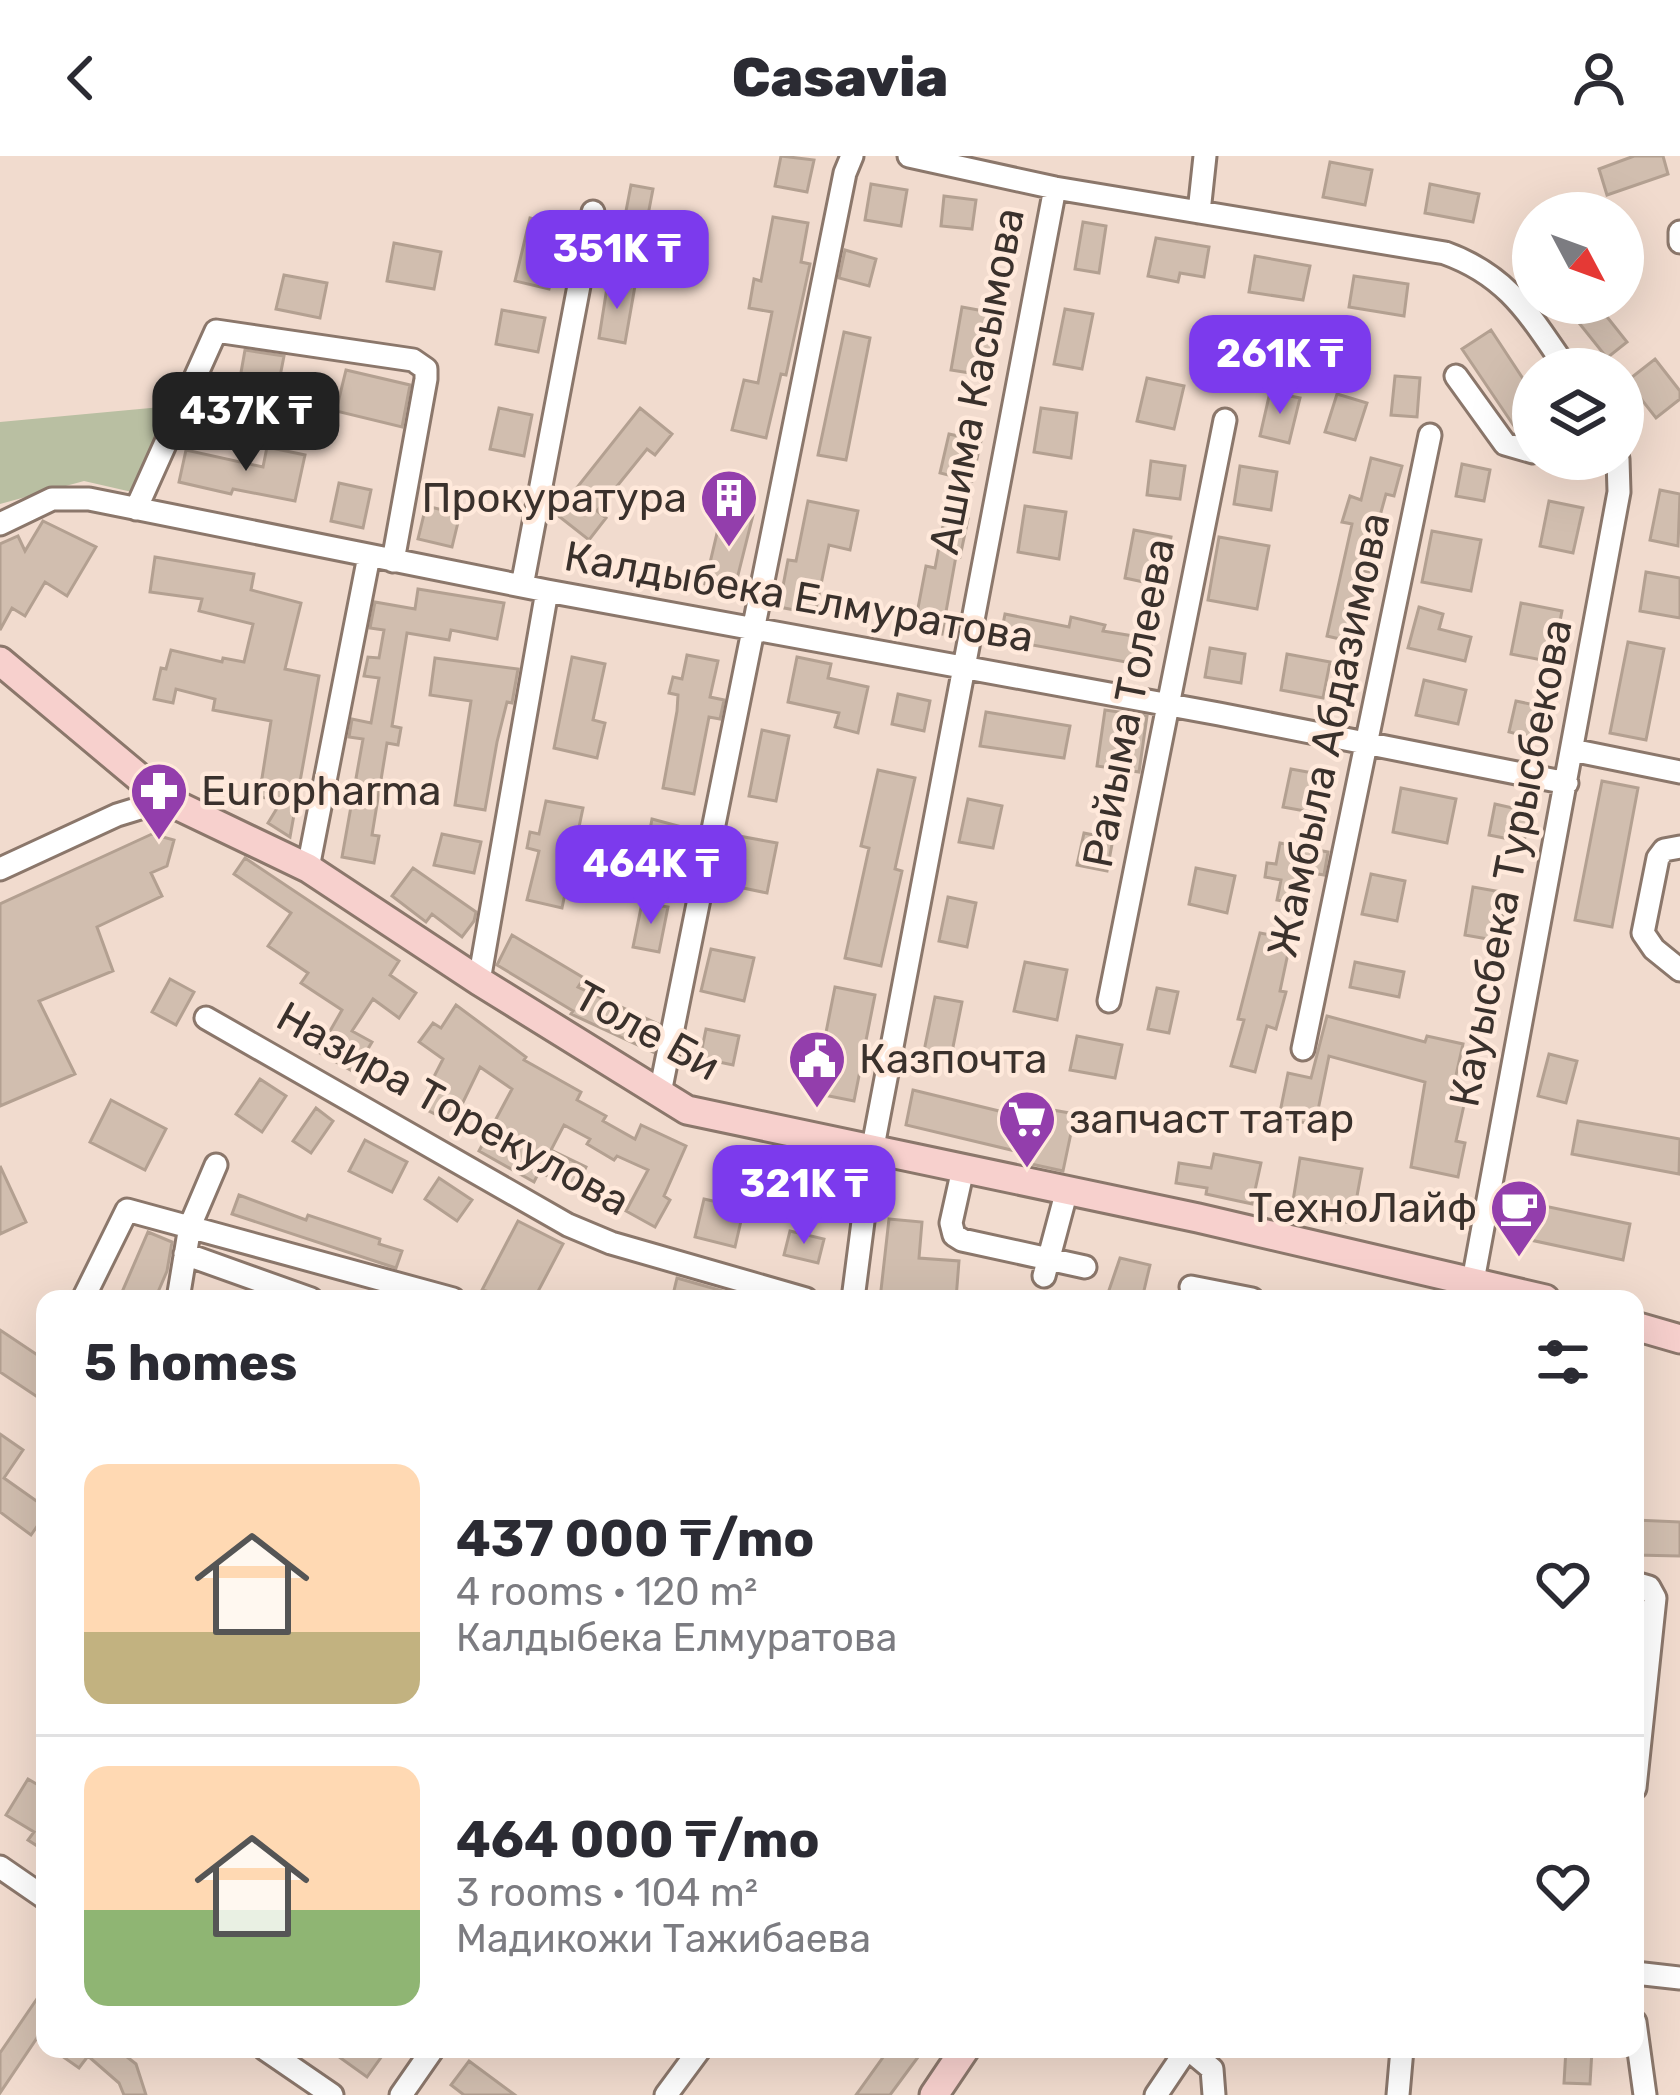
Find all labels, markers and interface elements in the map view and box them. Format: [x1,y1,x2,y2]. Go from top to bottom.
icon: back [48,45,114,111]
icon: person [1566,45,1632,111]
text: Casavia [732,46,948,110]
north arrow [1512,192,1644,324]
map controls [1512,192,1644,480]
street label: Ашима Касымова [919,204,1035,558]
pin: 351K ₸ [519,210,715,312]
text: 351K ₸ [553,226,681,272]
pin: 261K ₸ [1182,315,1378,417]
text: 261K ₸ [1216,331,1344,377]
button: layers [1512,348,1644,480]
pin: 437K ₸ [148,372,344,474]
text: 437K ₸ [179,388,313,434]
building icon: Прокуратура [698,467,760,549]
place label: Прокуратура [421,473,687,523]
street label: Жамбыла Абдазимова [1257,508,1401,962]
street label: Калдыбека Елмуратова [561,531,1037,663]
street label: Райыма Толеева [1073,534,1185,872]
street label: Кауысбека Турысбекова [1439,615,1583,1111]
pharmacy icon: Europharma [128,760,190,842]
place label: Europharma [201,766,441,816]
pin: 464K ₸ [553,825,749,927]
text: 464K ₸ [582,841,720,887]
street label: Толе Би [565,971,729,1091]
street label: Назира Торекулова [268,991,638,1227]
public building icon: Казпочта [786,1028,848,1110]
place label: Казпочта [859,1034,1047,1084]
supermarket icon: запчаст татар [996,1088,1058,1170]
place label: запчаст татар [1069,1094,1354,1144]
pin: 321K ₸ [706,1145,902,1247]
text: 321K ₸ [740,1161,869,1207]
cafe icon: ТехноЛайф [1488,1177,1550,1259]
place label: ТехноЛайф [1248,1183,1477,1233]
icon: filters [1530,1329,1596,1395]
text: 5 homes [84,1332,297,1393]
text: 437 000 ₸/mo [456,1508,815,1569]
icon: home [180,1512,324,1656]
icon: heart [1530,1551,1596,1617]
text: 4 rooms · 120 m² [456,1569,757,1615]
text: Калдыбека Елмуратова [456,1615,897,1661]
text: 464 000 ₸/mo [456,1809,820,1870]
icon: home [180,1814,324,1958]
icon: heart [1530,1853,1596,1919]
text: 3 rooms · 104 m² [456,1870,758,1916]
text: Мадикожи Тажибаева [456,1916,871,1962]

